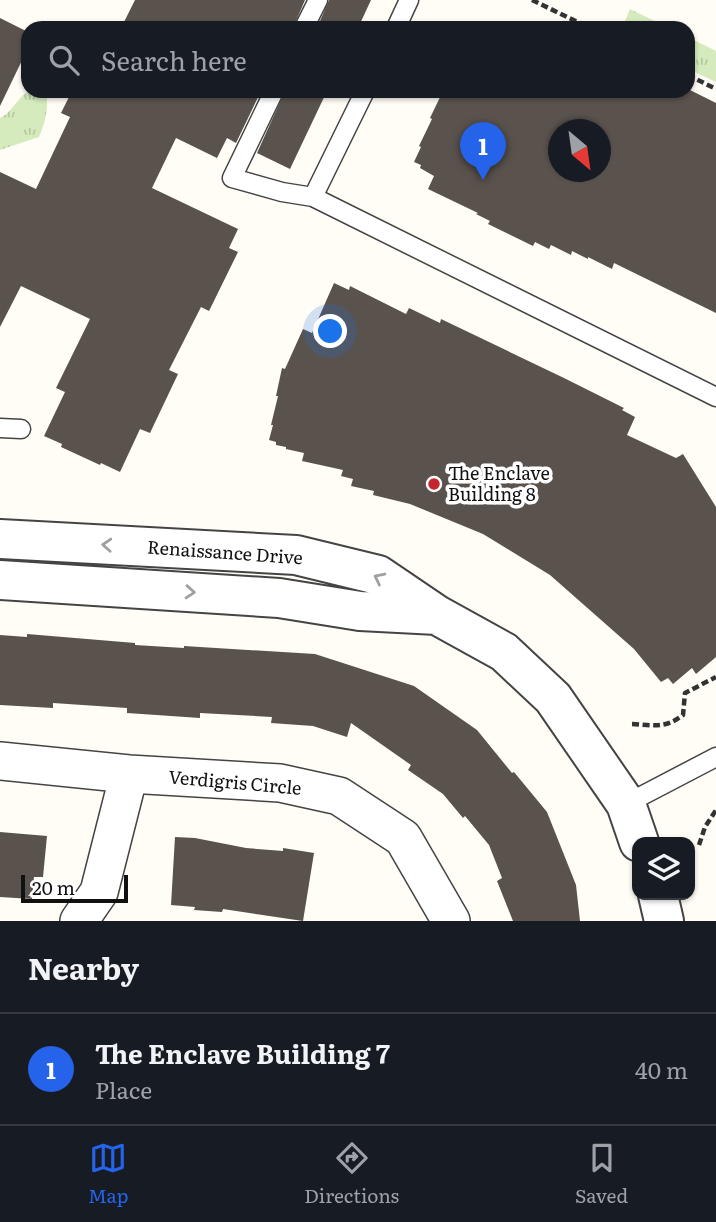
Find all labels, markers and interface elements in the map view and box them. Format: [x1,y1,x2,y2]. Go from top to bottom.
search box [21,21,695,98]
text: Search here [101,40,247,79]
icon: search [45,41,83,79]
north arrow [548,119,611,182]
pin: 1 [460,122,506,180]
your location [313,314,347,348]
place label: The Enclave Building 8 [448,459,550,507]
marker: The Enclave Building 8 [426,476,442,492]
street label: Renaissance Drive [146,533,304,570]
one-way arrow [101,537,112,552]
one-way arrow [374,573,387,586]
one-way arrow [185,585,196,600]
street label: Verdigris Circle [168,762,303,801]
map controls [632,837,695,900]
button: layers [632,837,695,900]
scale bar [21,872,128,904]
text: 20 m [32,873,75,901]
text: Nearby [28,945,139,989]
text: The Enclave Building 7 [95,1033,390,1072]
text: 1 [46,1052,56,1086]
text: 40 m [635,1052,688,1086]
text: Place [95,1072,152,1106]
tab: Map [88,1139,128,1209]
tab: Directions [304,1139,399,1209]
tab: Saved [575,1139,628,1209]

